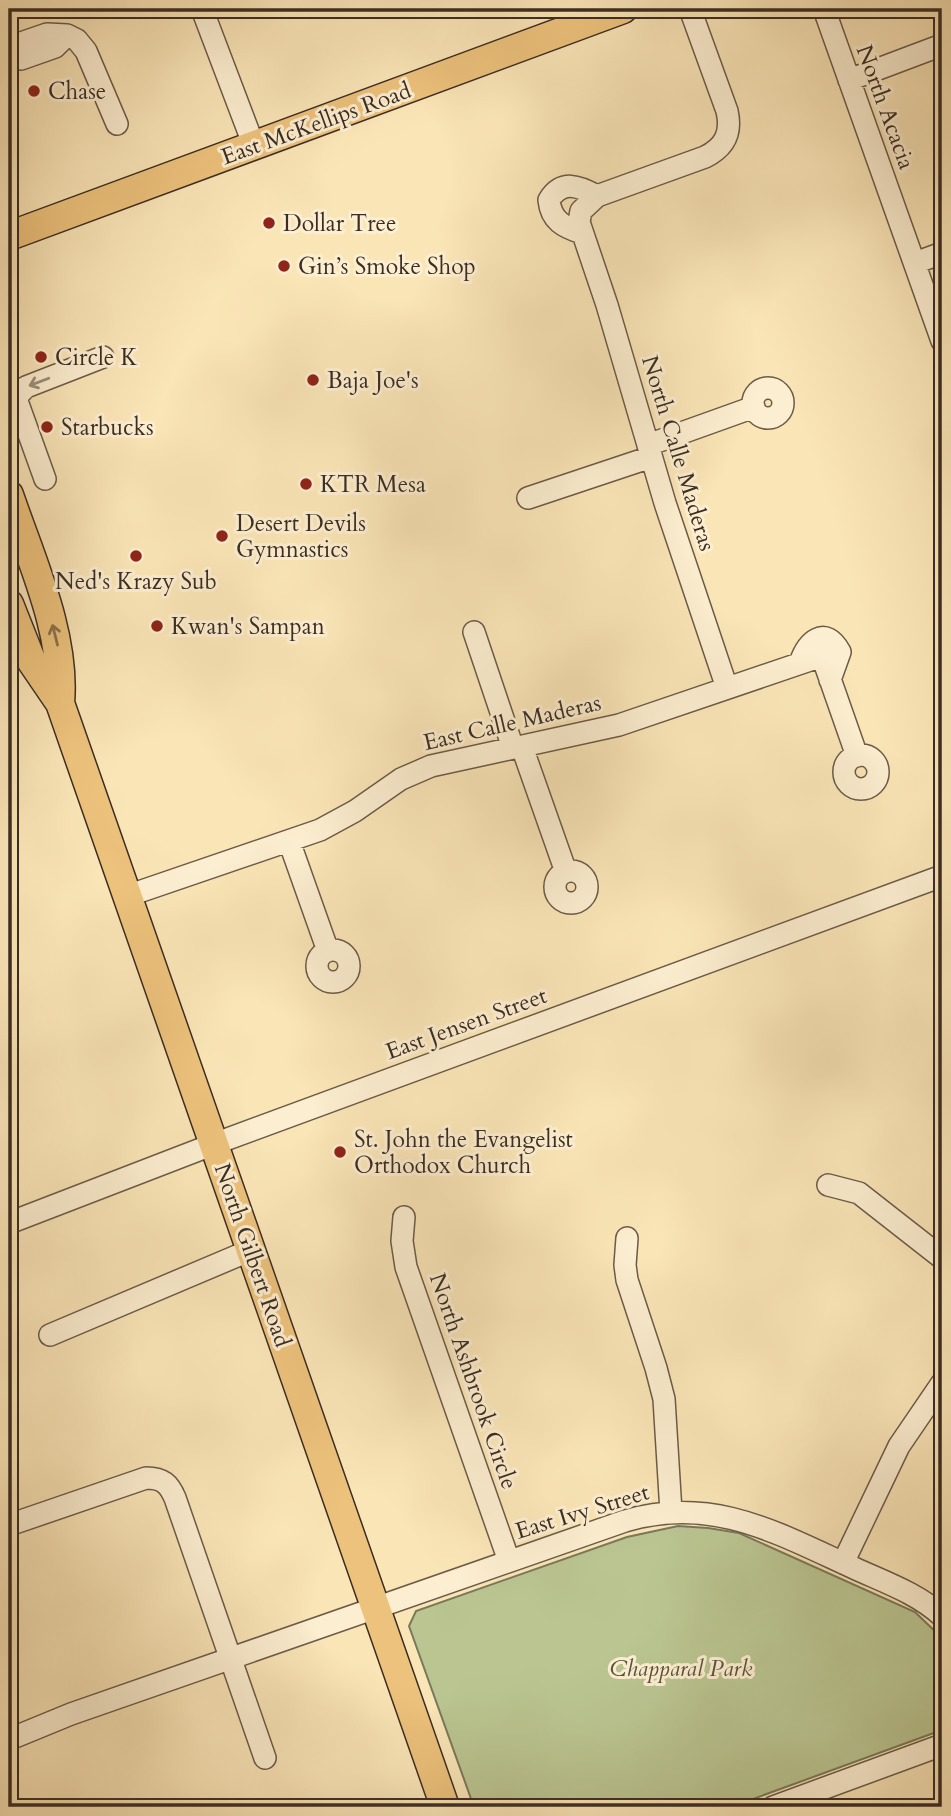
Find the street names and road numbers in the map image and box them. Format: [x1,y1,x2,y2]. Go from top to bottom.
street label: North Acacia [849,41,922,174]
street label: East McKellips Road [217,74,416,172]
street label: North Calle Maderas [634,352,723,555]
street label: East Calle Maderas [420,687,604,758]
street label: East Jensen Street [381,980,551,1067]
street label: North Gilbert Road [207,1159,299,1352]
street label: North Ashbrook Circle [422,1269,525,1493]
street label: East Ivy Street [511,1476,653,1547]

